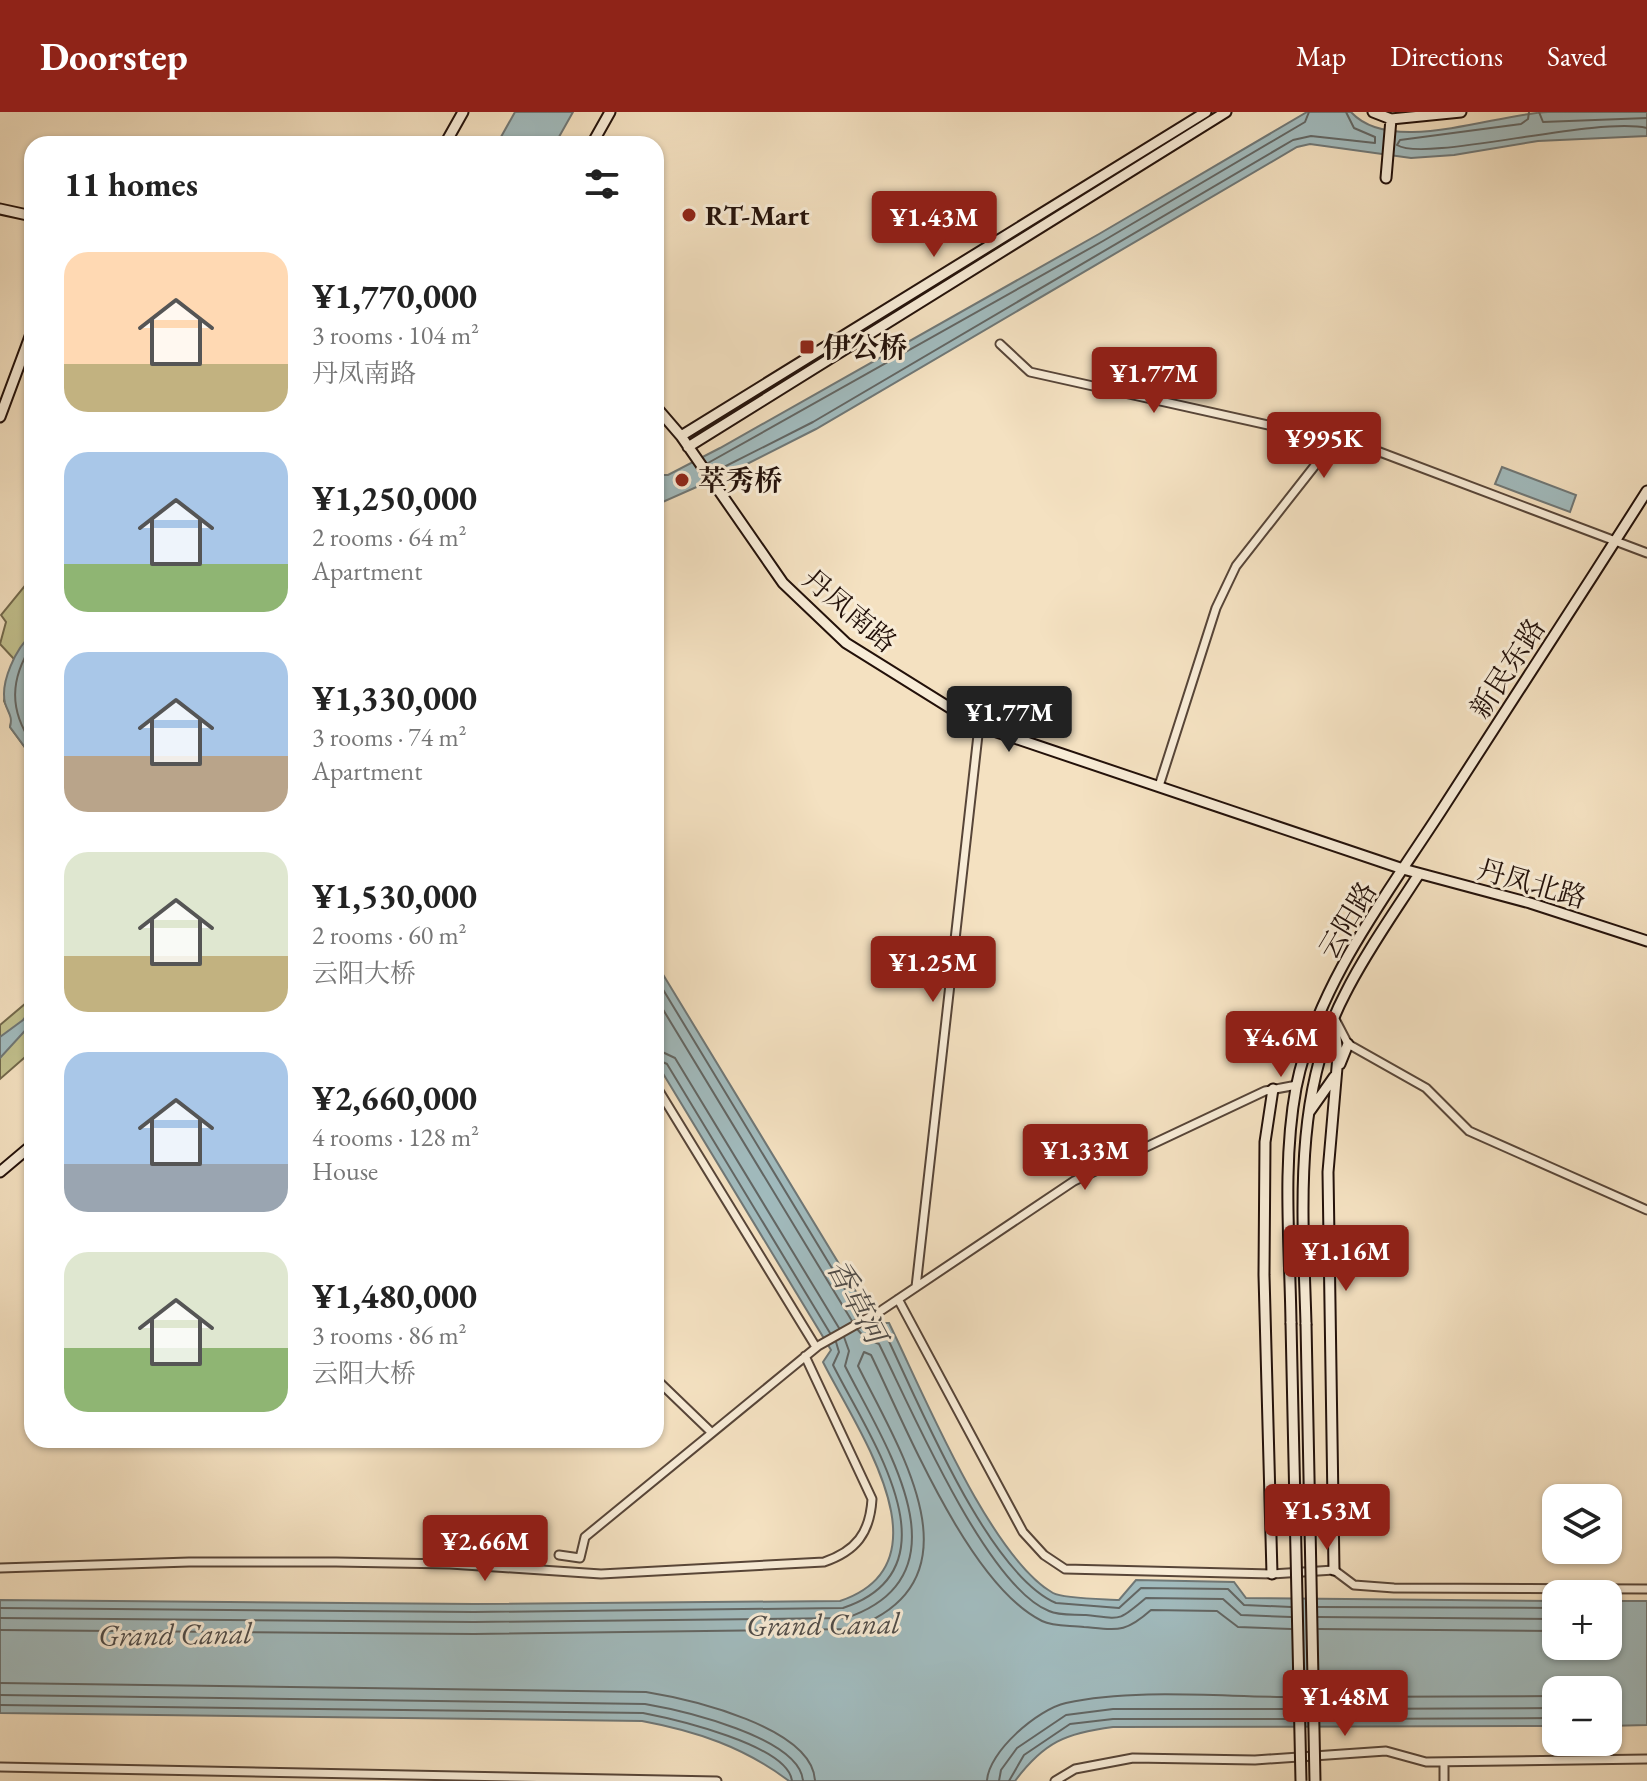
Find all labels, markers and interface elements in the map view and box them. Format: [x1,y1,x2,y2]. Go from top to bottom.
text: Doorstep [40,32,188,81]
text: Map [1296,38,1346,74]
text: Directions [1390,38,1503,74]
text: Saved [1547,38,1607,74]
text: 11 homes [64,162,198,206]
icon: filters [580,162,624,206]
pin: ¥1.43M [869,191,999,259]
place label: RT-Mart [705,197,810,233]
text: ¥1.43M [890,200,978,234]
marker: RT-Mart [680,206,698,224]
text: ¥1,770,000 [312,274,477,318]
icon: home [128,284,224,380]
text: 3 rooms · 104 m² [312,318,479,352]
place label: 伊公桥 [823,329,907,365]
marker: 伊公桥 [798,338,816,356]
pin: ¥1.77M [1089,347,1219,415]
text: 丹凤南路 [312,356,416,390]
text: ¥1.77M [1110,356,1198,390]
pin: ¥995K [1268,412,1380,480]
text: ¥995K [1285,421,1363,455]
place label: 萃秀桥 [698,462,782,498]
marker: 萃秀桥 [673,471,691,489]
text: ¥1,250,000 [312,476,477,520]
icon: home [128,484,224,580]
text: 2 rooms · 64 m² [312,520,467,554]
text: Apartment [312,554,422,588]
street label: 丹凤南路 [796,560,904,660]
street label: 新民东路 [1461,611,1553,725]
text: ¥1,330,000 [312,676,477,720]
icon: home [128,684,224,780]
pin: ¥1.77M [944,686,1074,754]
text: ¥1.77M [965,695,1053,729]
text: 3 rooms · 74 m² [312,720,467,754]
text: Apartment [312,754,422,788]
street label: 丹凤北路 [1473,850,1591,916]
text: ¥1,530,000 [312,874,477,918]
street label: 云阳路 [1310,875,1384,965]
icon: home [128,884,224,980]
text: 2 rooms · 60 m² [312,918,467,952]
pin: ¥1.25M [868,936,998,1004]
text: ¥1.25M [889,945,977,979]
text: 云阳大桥 [312,956,416,990]
pin: ¥4.6M [1225,1011,1337,1079]
text: ¥4.6M [1244,1020,1318,1054]
text: ¥2,660,000 [312,1076,477,1120]
icon: home [128,1084,224,1180]
text: 4 rooms · 128 m² [312,1120,479,1154]
pin: ¥1.33M [1020,1124,1150,1192]
text: ¥1.33M [1041,1133,1129,1167]
text: House [312,1154,378,1188]
pin: ¥1.16M [1281,1225,1411,1293]
text: ¥1.16M [1302,1234,1390,1268]
water label: 香草河 [819,1252,898,1354]
text: ¥1,480,000 [312,1274,477,1318]
icon: home [128,1284,224,1380]
text: 3 rooms · 86 m² [312,1318,467,1352]
text: 云阳大桥 [312,1356,416,1390]
pin: ¥1.53M [1262,1484,1392,1552]
map controls [1542,1484,1622,1756]
button: layers [1542,1484,1622,1564]
text: ¥1.53M [1283,1493,1371,1527]
pin: ¥2.66M [420,1515,550,1583]
text: ¥2.66M [441,1524,529,1558]
button: + [1542,1580,1622,1660]
water label: Grand Canal [746,1603,902,1645]
water label: Grand Canal [98,1613,254,1655]
pin: ¥1.48M [1280,1670,1410,1738]
button: − [1542,1676,1622,1756]
text: ¥1.48M [1301,1679,1389,1713]

